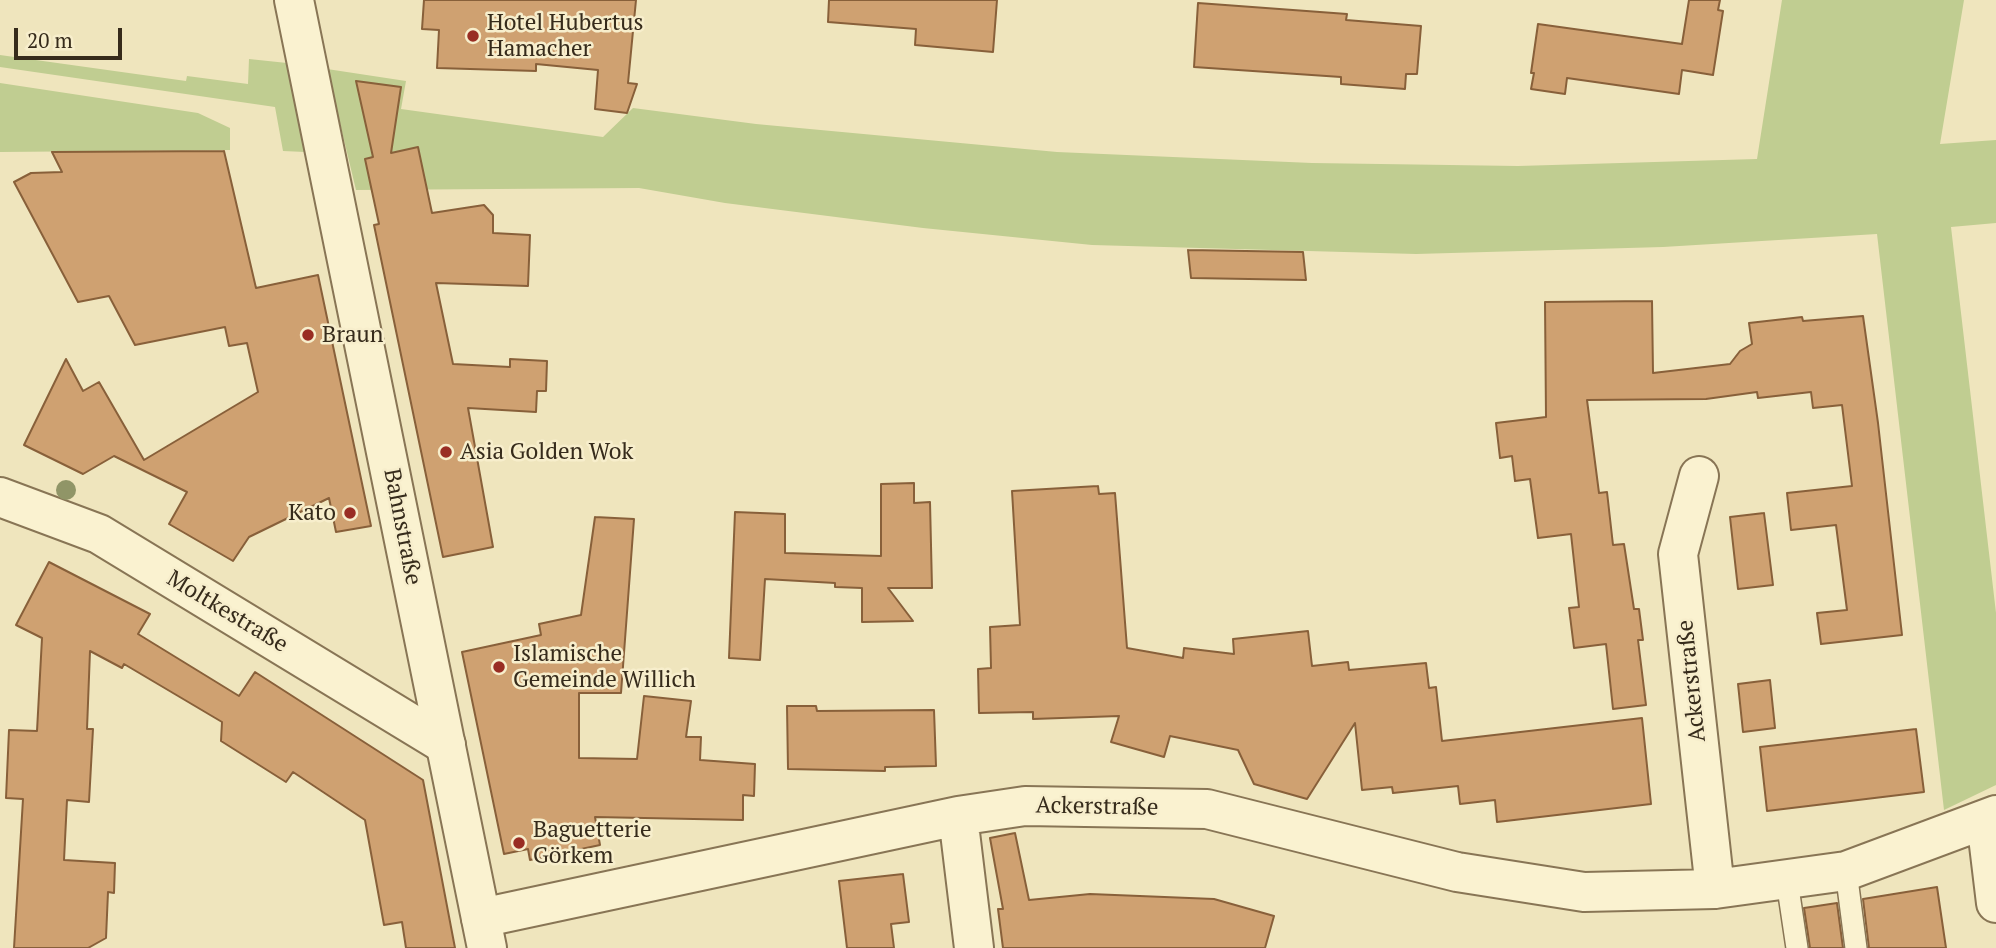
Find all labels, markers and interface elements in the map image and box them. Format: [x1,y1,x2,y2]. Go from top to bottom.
place label: Hotel Hubertus Hamacher [487,9,643,63]
scale bar [18,14,126,58]
text: 20 m [27,26,73,54]
marker: Hotel Hubertus Hamacher [465,28,481,44]
place label: Braun [322,321,383,349]
marker: Braun [300,327,316,343]
place label: Asia Golden Wok [460,438,633,466]
marker: Asia Golden Wok [438,444,454,460]
street label: Bahnstraße [377,466,427,588]
place label: Kato [288,499,336,527]
marker: Kato [342,505,358,521]
street label: Moltkestraße [161,565,293,659]
street label: Ackerstraße [1672,619,1712,743]
place label: Islamische Gemeinde Willich [513,640,696,694]
marker: Islamische Gemeinde Willich [491,659,507,675]
street label: Ackerstraße [1035,792,1159,822]
place label: Baguetterie Görkem [533,816,652,870]
marker: Baguetterie Görkem [511,835,527,851]

